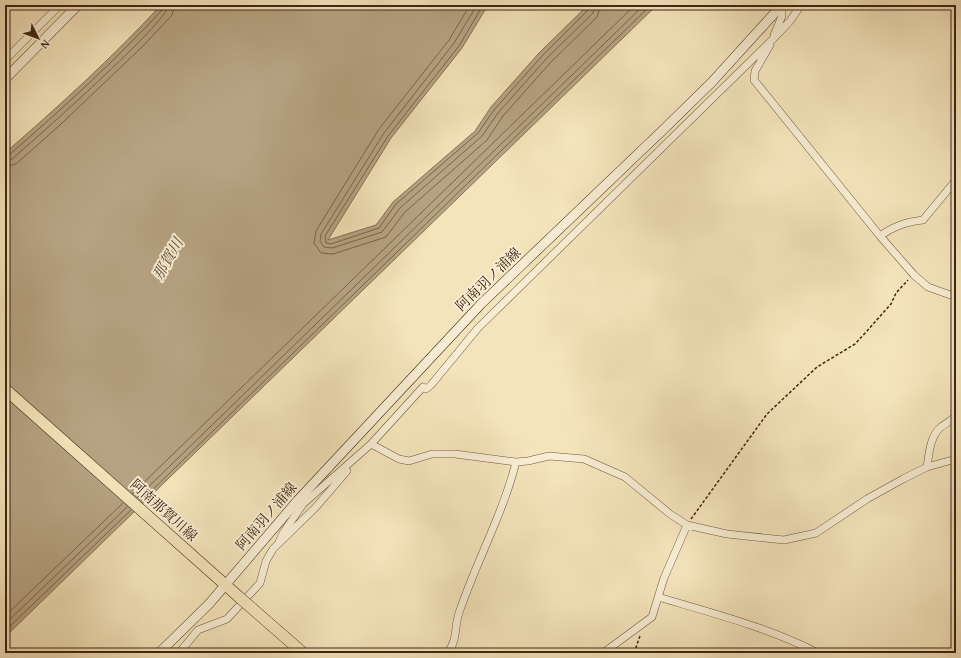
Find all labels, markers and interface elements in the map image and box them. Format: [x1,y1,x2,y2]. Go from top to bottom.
north arrow [18,18,58,58]
text: N [37,37,54,53]
water label: 那賀川 [147,232,189,283]
street label: 阿南羽ノ浦線 [451,243,525,315]
street label: 阿南那賀川線 [126,474,202,546]
street label: 阿南羽ノ浦線 [231,478,301,554]

